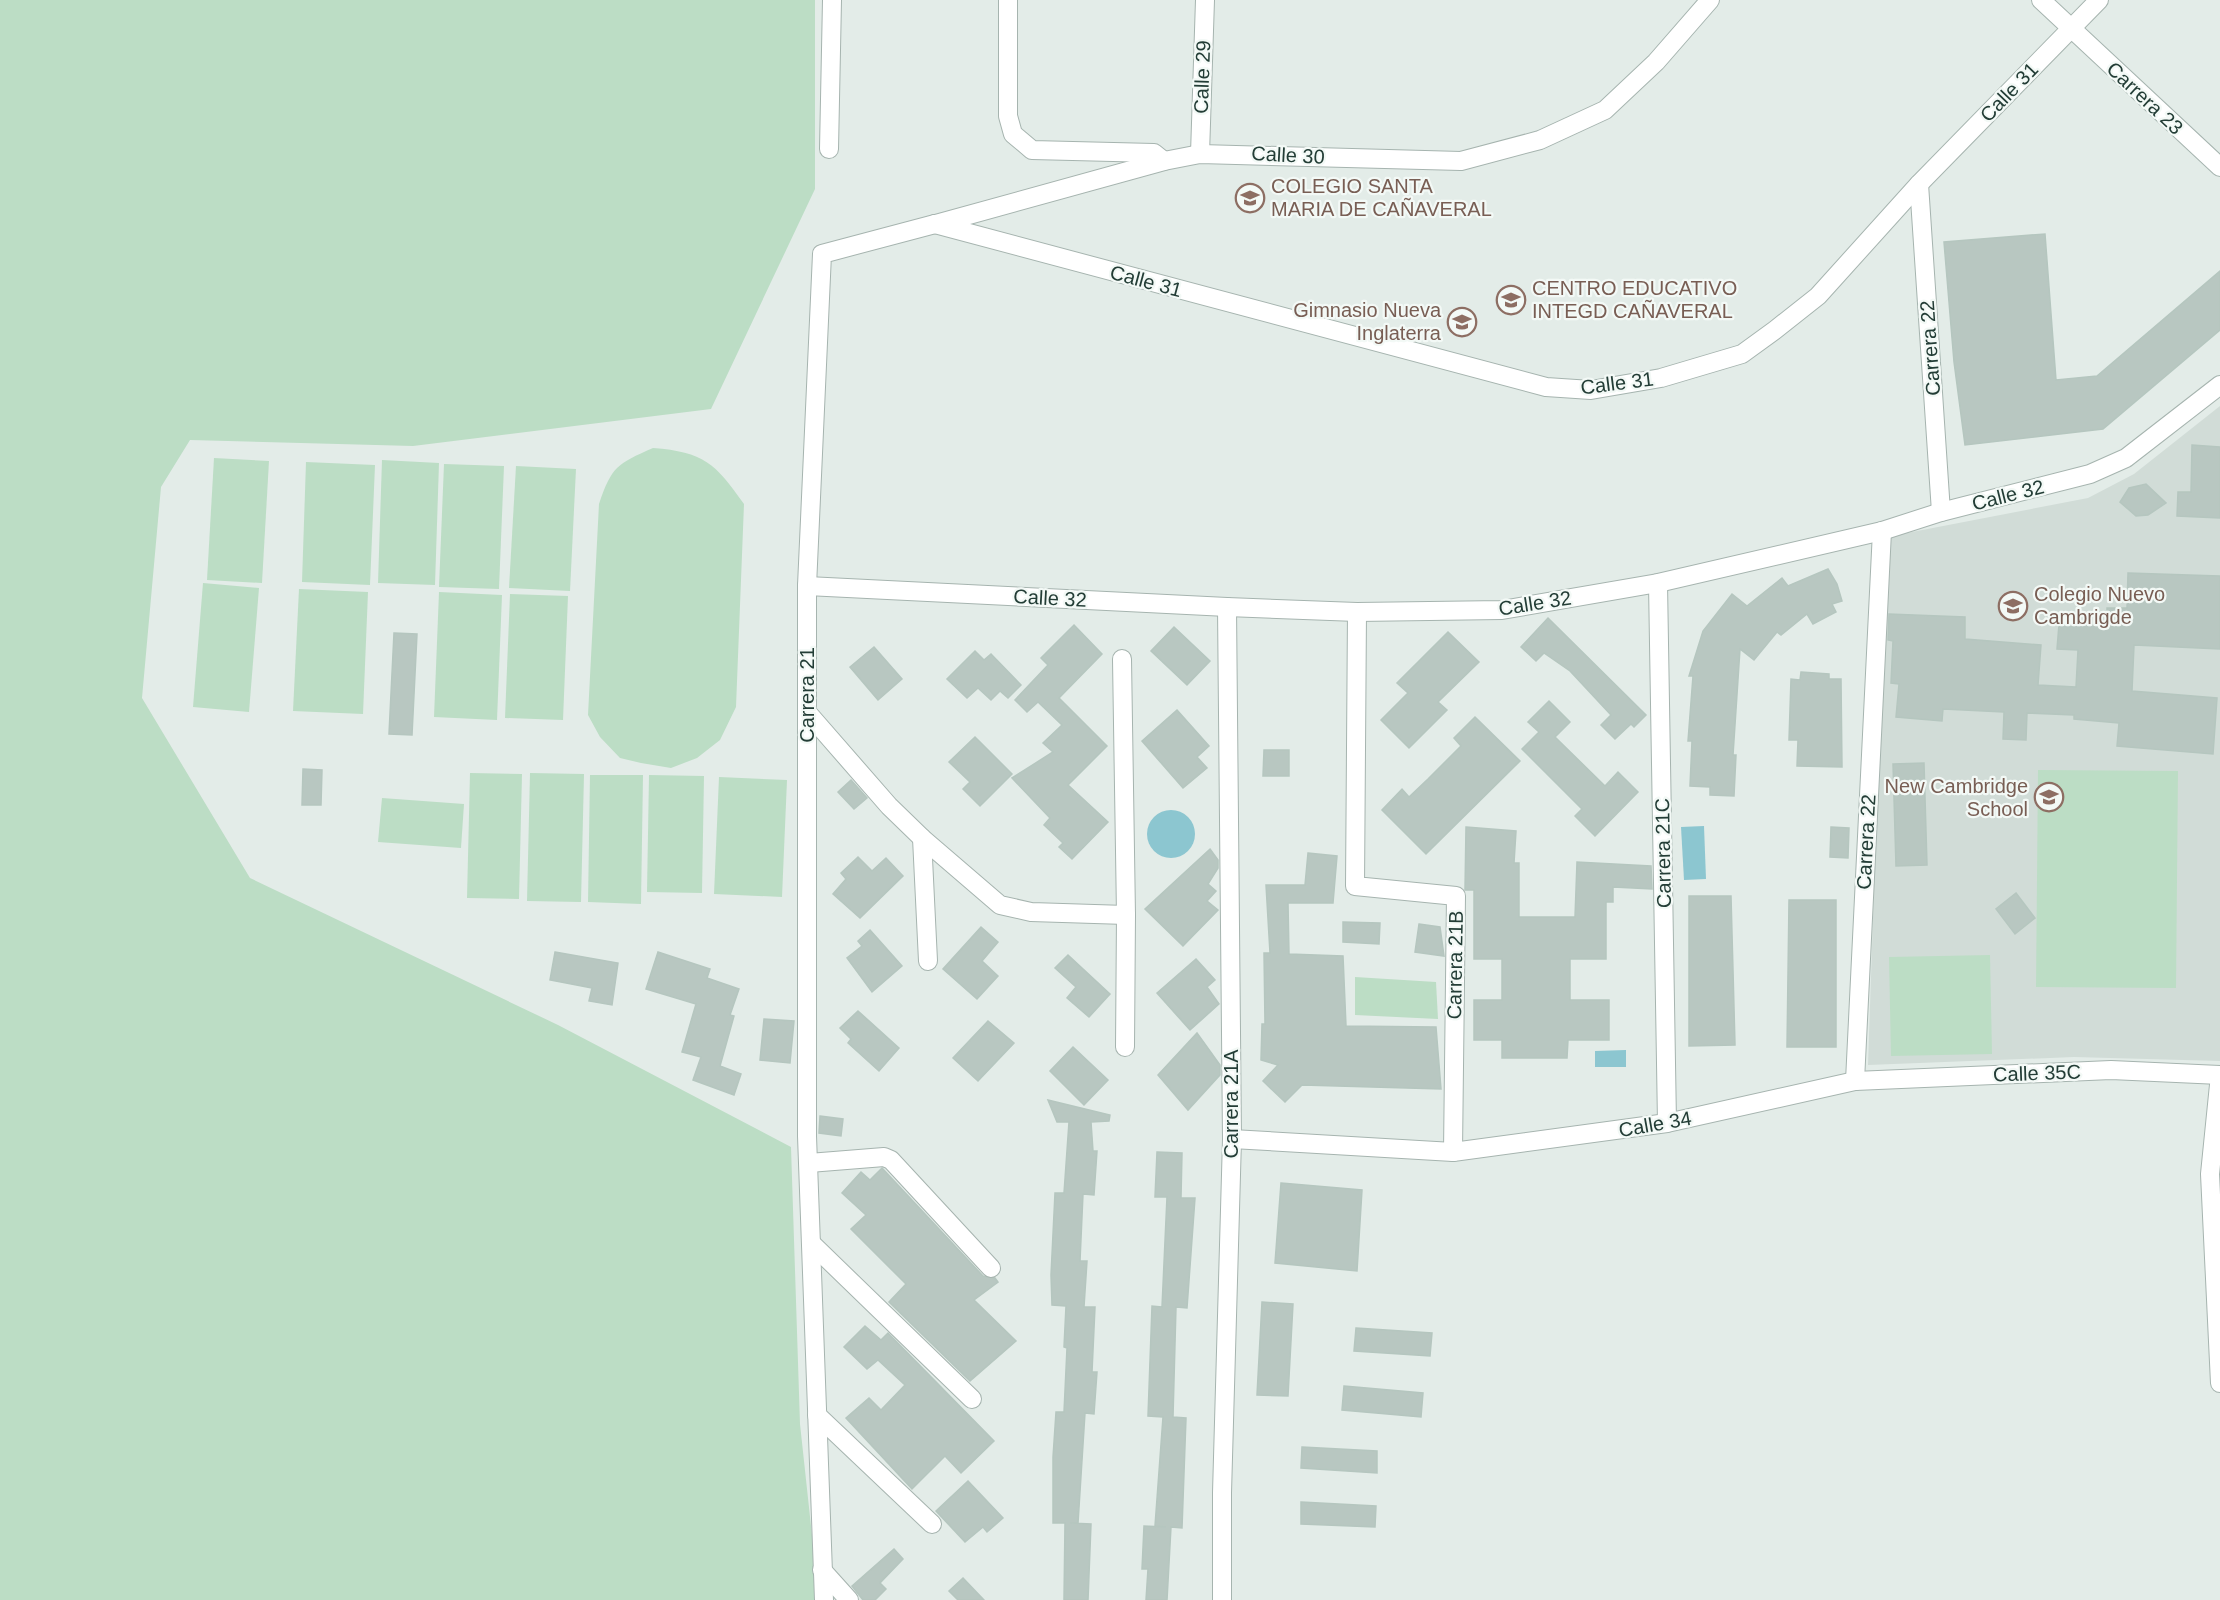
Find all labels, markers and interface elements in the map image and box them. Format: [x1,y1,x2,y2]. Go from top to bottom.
street label: Calle 29 [1190,40,1214,114]
street label: Carrera 23 [2103,57,2187,139]
street label: Calle 31 [1976,58,2042,126]
street label: Calle 30 [1251,142,1325,168]
place label: COLEGIO SANTA MARIA DE CAÑAVERAL [1271,175,1492,220]
school or university icon: COLEGIO SANTA MARIA DE CAÑAVERAL [1234,182,1266,214]
street label: Calle 31 [1108,261,1184,301]
place label: CENTRO EDUCATIVO INTEGD CAÑAVERAL [1532,277,1737,322]
school or university icon: CENTRO EDUCATIVO INTEGD CAÑAVERAL [1495,284,1527,316]
place label: Gimnasio Nueva Inglaterra [1293,299,1442,344]
street label: Carrera 22 [1916,300,1944,396]
school or university icon: Gimnasio Nueva Inglaterra [1446,306,1478,338]
street label: Calle 31 [1579,368,1655,398]
street label: Calle 32 [1970,475,2046,515]
place label: Colegio Nuevo Cambrigde [2034,583,2165,628]
street label: Calle 32 [1013,585,1087,611]
street label: Calle 32 [1497,586,1573,620]
school or university icon: Colegio Nuevo Cambrigde [1997,590,2029,622]
street label: Carrera 21 [796,647,818,743]
place label: New Cambridge School [1885,775,2028,820]
school or university icon: New Cambridge School [2033,781,2065,813]
street label: Carrera 22 [1853,794,1879,890]
street label: Carrera 21C [1651,798,1675,908]
street label: Carrera 21B [1443,910,1467,1020]
street label: Carrera 21A [1220,1049,1242,1158]
street label: Calle 35C [1993,1060,2081,1086]
street label: Calle 34 [1617,1107,1693,1141]

